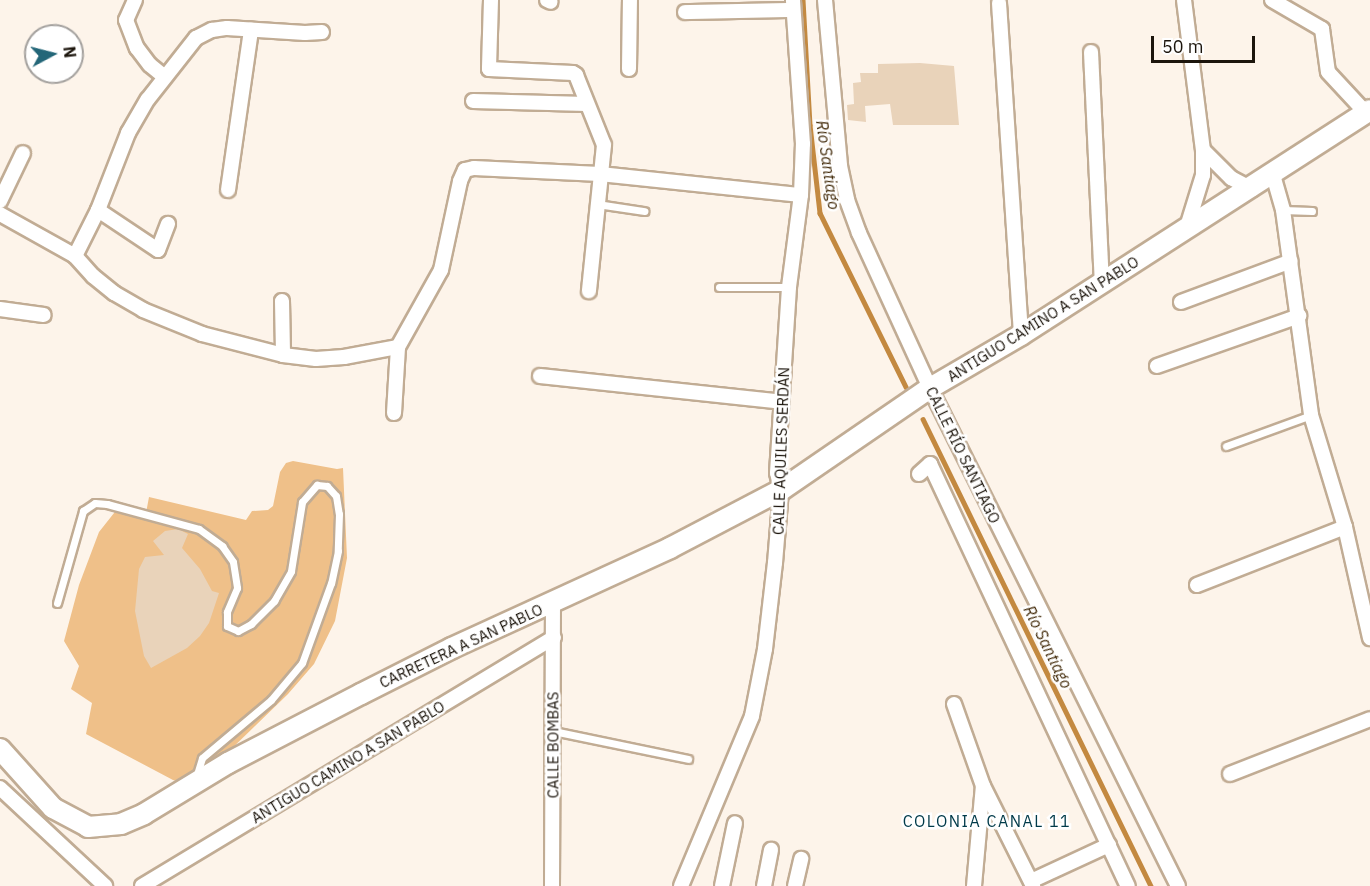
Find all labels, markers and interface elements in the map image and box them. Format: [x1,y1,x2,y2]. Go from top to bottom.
north arrow [24,24,84,84]
scale bar [1154,24,1258,62]
text: 50 m [1162,35,1204,58]
text: N [59,45,81,59]
water label: Río Santiago [812,119,844,211]
street label: ANTIGUO CAMINO A SAN PABLO [944,252,1142,386]
street label: CALLE AQUILES SERDÁN [769,367,793,535]
street label: CALLE RÍO SANTIAGO [922,384,1004,526]
street label: CARRETERA A SAN PABLO [376,600,546,692]
water label: Río Santiago [1020,602,1076,692]
street label: CALLE BOMBAS [544,692,562,798]
street label: ANTIGUO CAMINO A SAN PABLO [248,697,448,827]
district label: COLONIA CANAL 11 [903,811,1071,831]

